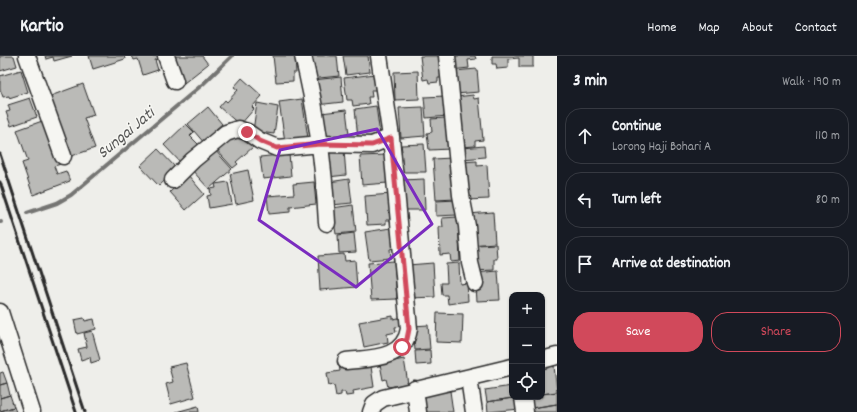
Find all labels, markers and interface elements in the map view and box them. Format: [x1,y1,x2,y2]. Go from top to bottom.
text: Kartio [20,14,64,41]
text: Home [647,18,676,38]
text: Map [698,18,720,38]
text: About [742,18,773,38]
text: Contact [795,18,837,38]
text: 3 min [573,70,607,94]
text: Walk · 190 m [782,73,841,92]
water label: Sungai Jati [93,101,163,166]
text: Continue [612,116,661,138]
route end [238,123,256,141]
icon: ahead [574,125,596,147]
text: 110 m [815,127,840,146]
text: Lorong Haji Bohari A [612,138,711,157]
icon: left [574,189,596,211]
text: Turn left [612,189,661,211]
text: 80 m [816,191,840,210]
icon: arrive [574,253,596,275]
text: Arrive at destination [612,253,730,275]
map controls [509,292,545,400]
button: + [509,292,545,328]
button: Save [573,312,703,352]
button: Share [711,312,841,352]
button: − [509,328,545,364]
route start [393,338,411,356]
button: locate [509,364,545,400]

